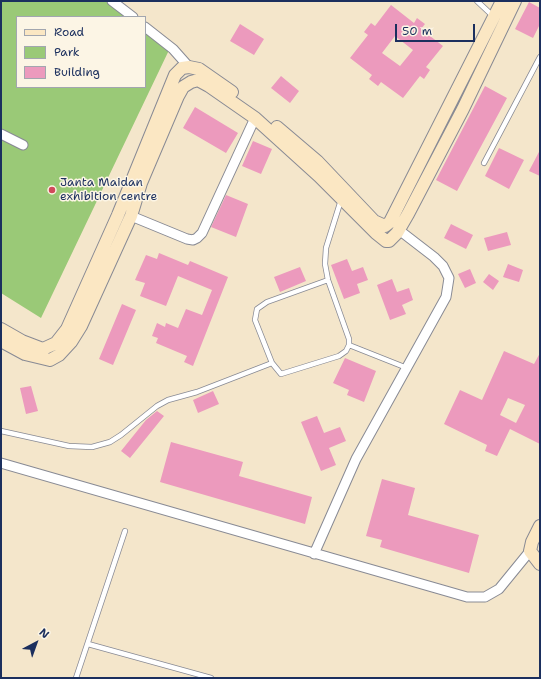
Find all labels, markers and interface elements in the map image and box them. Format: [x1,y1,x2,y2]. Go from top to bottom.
legend [16,16,146,88]
scale bar [397,16,477,42]
text: 50 m [402,23,432,39]
text: Road [54,24,84,40]
text: Park [54,44,80,60]
text: Building [54,64,100,80]
place label: Janta Maidan exhibition centre [60,176,157,204]
marker: Janta Maidan exhibition centre [47,185,57,195]
north arrow [16,623,56,663]
text: N [36,625,52,642]

